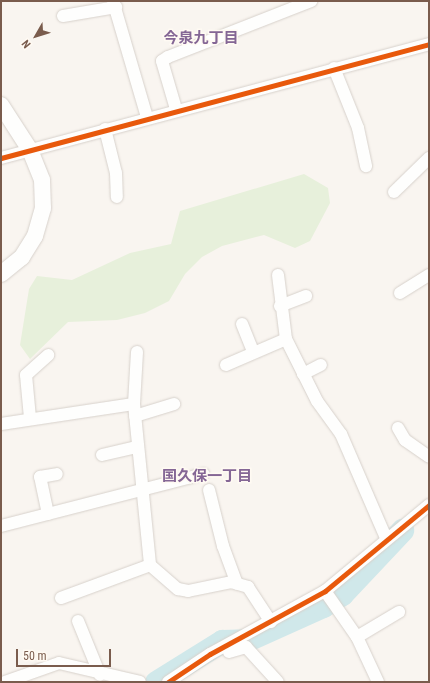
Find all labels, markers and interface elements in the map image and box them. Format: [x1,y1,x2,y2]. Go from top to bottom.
north arrow [16,16,56,56]
district label: 今泉九丁目 [164,30,238,48]
text: N [19,37,33,51]
district label: 国久保一丁目 [162,468,252,486]
scale bar [18,641,113,667]
text: 50 m [23,649,47,663]

